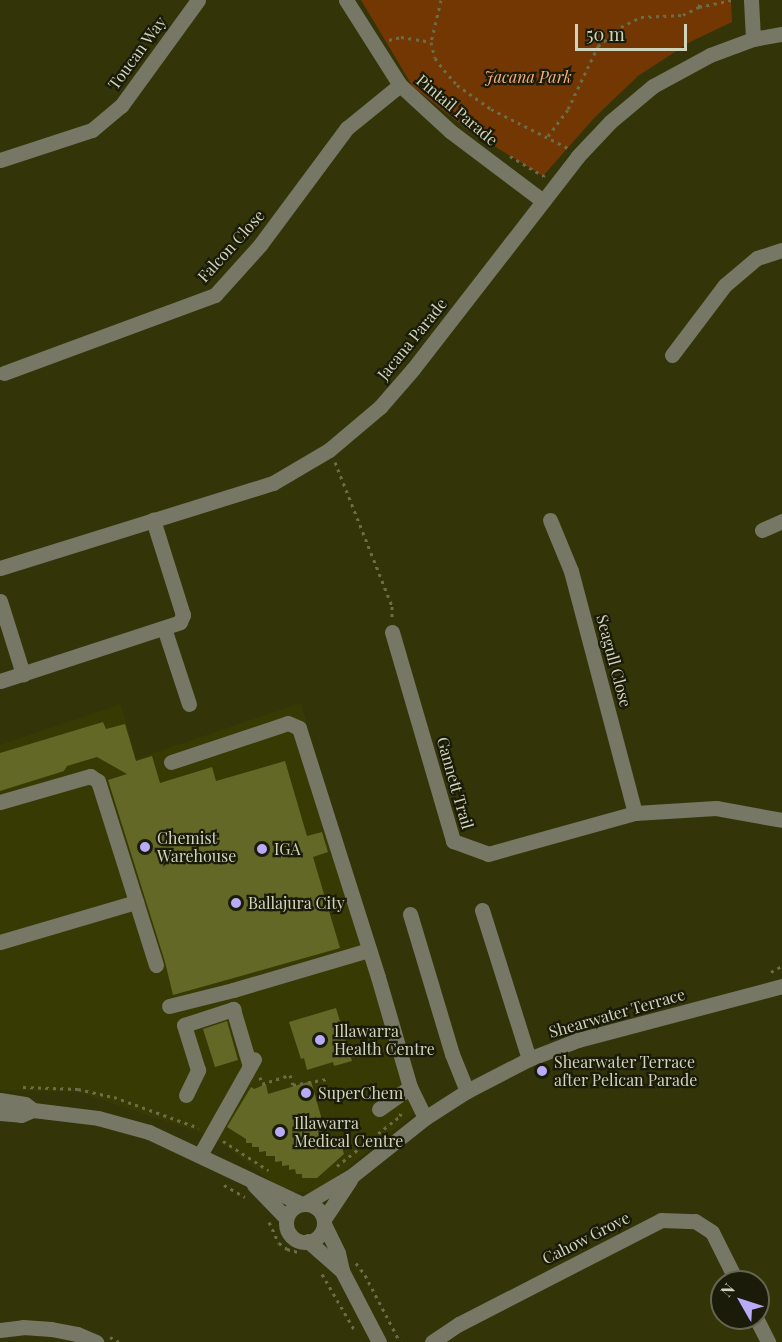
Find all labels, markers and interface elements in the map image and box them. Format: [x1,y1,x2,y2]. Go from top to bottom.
street label: Toucan Way [104,12,170,94]
scale bar [578,12,690,50]
text: 50 m [586,22,625,46]
park label: Jacana Park [484,67,572,87]
street label: Pintail Parade [412,70,502,150]
street label: Falcon Close [193,206,269,286]
street label: Jacana Parade [373,294,451,384]
street label: Seagull Close [592,613,636,709]
street label: Gannett Trail [433,735,477,831]
place label: Chemist Warehouse [157,828,236,866]
place label: IGA [274,839,301,859]
marker: Chemist Warehouse [138,840,152,854]
marker: IGA [255,842,269,856]
place label: Ballajura City [248,893,345,913]
marker: Ballajura City [229,896,243,910]
street label: Shearwater Terrace [546,984,688,1042]
place label: Illawarra Health Centre [334,1021,435,1059]
marker: Illawarra Health Centre [311,1031,329,1049]
place label: Shearwater Terrace after Pelican Parade [554,1052,698,1090]
marker: Shearwater Terrace after Pelican Parade [535,1064,549,1078]
place label: SuperChem [318,1083,403,1103]
marker: SuperChem [299,1086,313,1100]
place label: Illawarra Medical Centre [294,1113,403,1151]
marker: Illawarra Medical Centre [271,1123,289,1141]
street label: Cahow Grove [539,1208,633,1268]
north arrow [710,1270,770,1330]
text: N [715,1279,739,1301]

